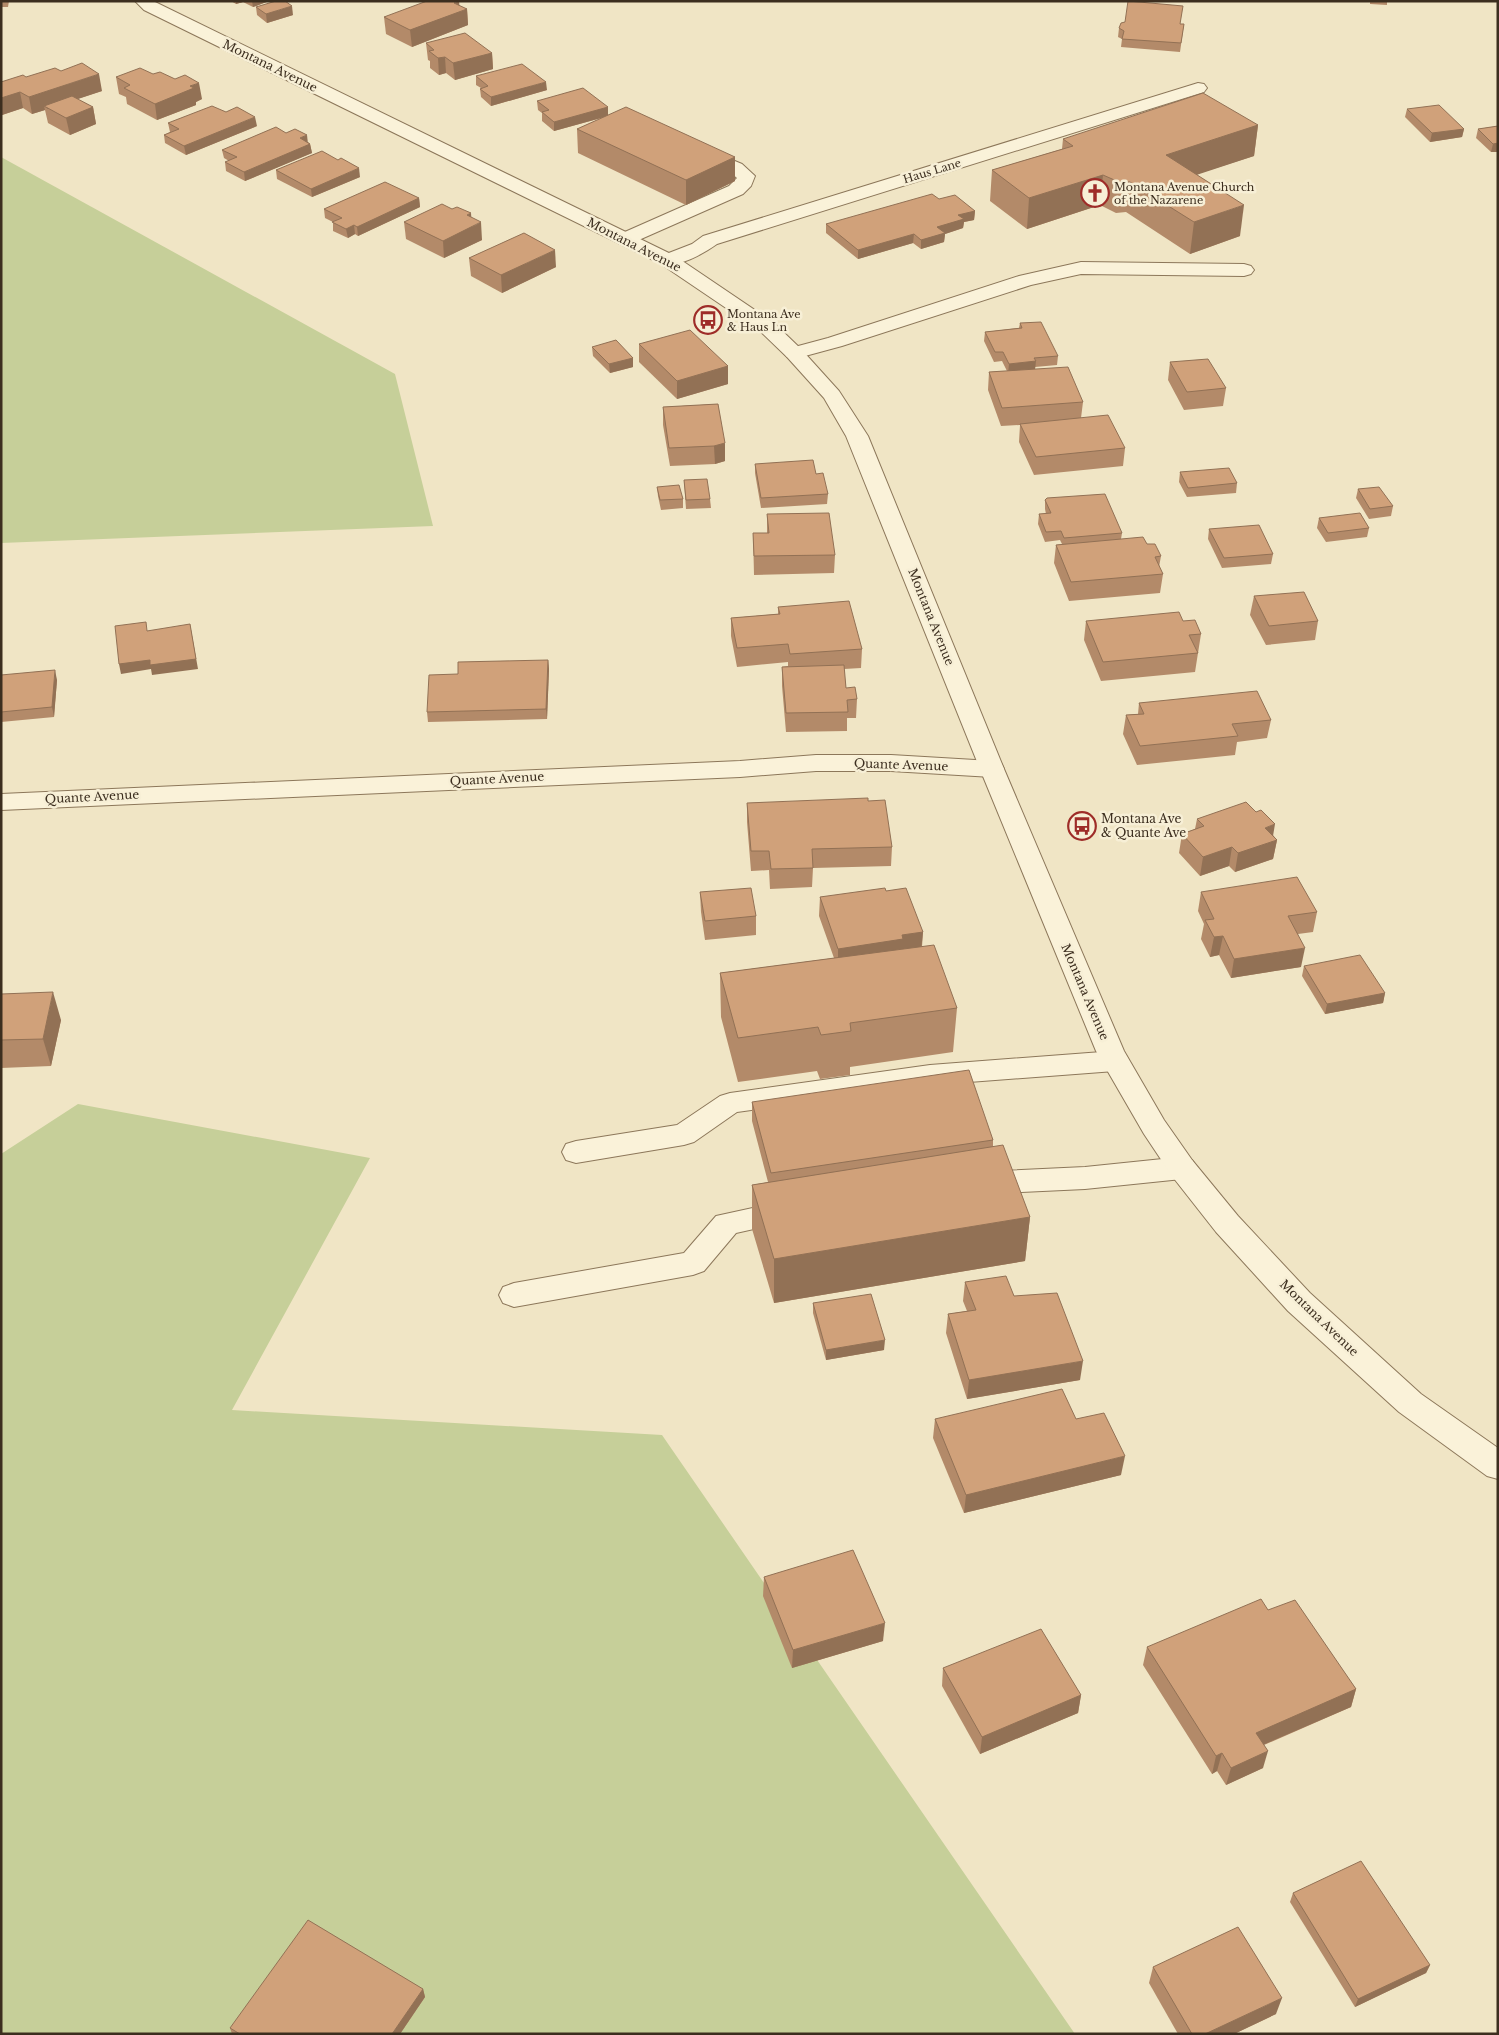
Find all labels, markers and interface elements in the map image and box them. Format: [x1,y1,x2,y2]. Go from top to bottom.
street label: Montana Avenue [220,36,320,95]
street label: Haus Lane [901,156,963,186]
church icon: Montana Avenue Church of the Nazarene [1080,178,1110,208]
place label: Montana Avenue Church of the Nazarene [1114,180,1255,207]
street label: Montana Avenue [585,214,684,275]
bus stop icon: Montana Ave & Haus Ln [693,305,723,335]
place label: Montana Ave & Haus Ln [727,307,801,334]
street label: Montana Avenue [905,566,958,668]
street label: Quante Avenue [854,755,949,774]
street label: Quante Avenue [449,769,545,788]
street label: Quante Avenue [44,787,140,806]
bus stop icon: Montana Ave & Quante Ave [1067,811,1097,841]
place label: Montana Ave & Quante Ave [1101,811,1186,840]
street label: Montana Avenue [1058,941,1113,1042]
street label: Montana Avenue [1277,1276,1362,1359]

